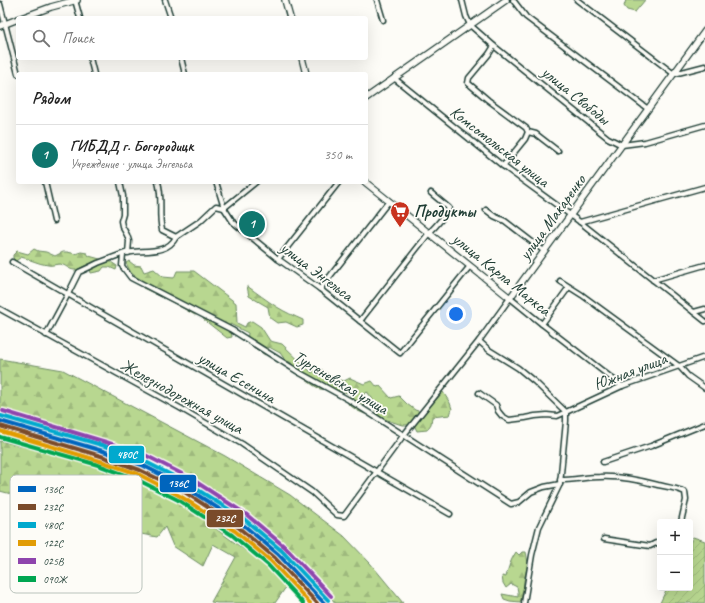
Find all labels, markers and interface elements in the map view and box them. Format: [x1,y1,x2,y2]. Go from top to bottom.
search box [16,16,368,60]
icon: search [30,27,52,49]
text: Поиск [62,29,94,48]
street label: улица Свободы [537,61,616,131]
text: Рядом [32,88,70,109]
street label: Комсомольская улица [446,101,554,192]
text: ГИБДД г. Богородицк [70,137,194,156]
text: 1 [42,147,48,163]
text: 350 m [324,147,352,163]
text: Учреждение · улица Энгельса [70,156,192,172]
street label: улица Макаренко [514,170,591,265]
supermarket icon: Продукты [389,200,411,228]
place label: Продукты [414,201,477,222]
pin: 1 [239,209,265,239]
street label: улица Карла Маркса [447,228,556,322]
street label: улица Энгельса [275,237,358,306]
your location [446,304,466,324]
street label: улица Есенина [193,346,281,409]
street label: Тургеневская улица [290,346,393,420]
street label: Южная улица [591,348,671,395]
street label: Железнодорожная улица [116,354,248,440]
line badge: 480С [108,445,145,464]
text: 480С [117,447,139,461]
line badge: 136С [159,474,197,493]
legend [10,475,142,593]
text: 136С [168,476,190,490]
text: 136С [43,482,65,496]
text: 232C [43,500,65,514]
line badge: 232C [206,509,244,528]
text: 232C [215,511,237,525]
text: 480С [43,518,65,532]
map controls [657,519,693,591]
button: + [657,519,693,555]
text: 122С [43,536,65,550]
text: 025В [43,554,65,568]
button: − [657,555,693,591]
text: 090Ж [43,572,69,586]

